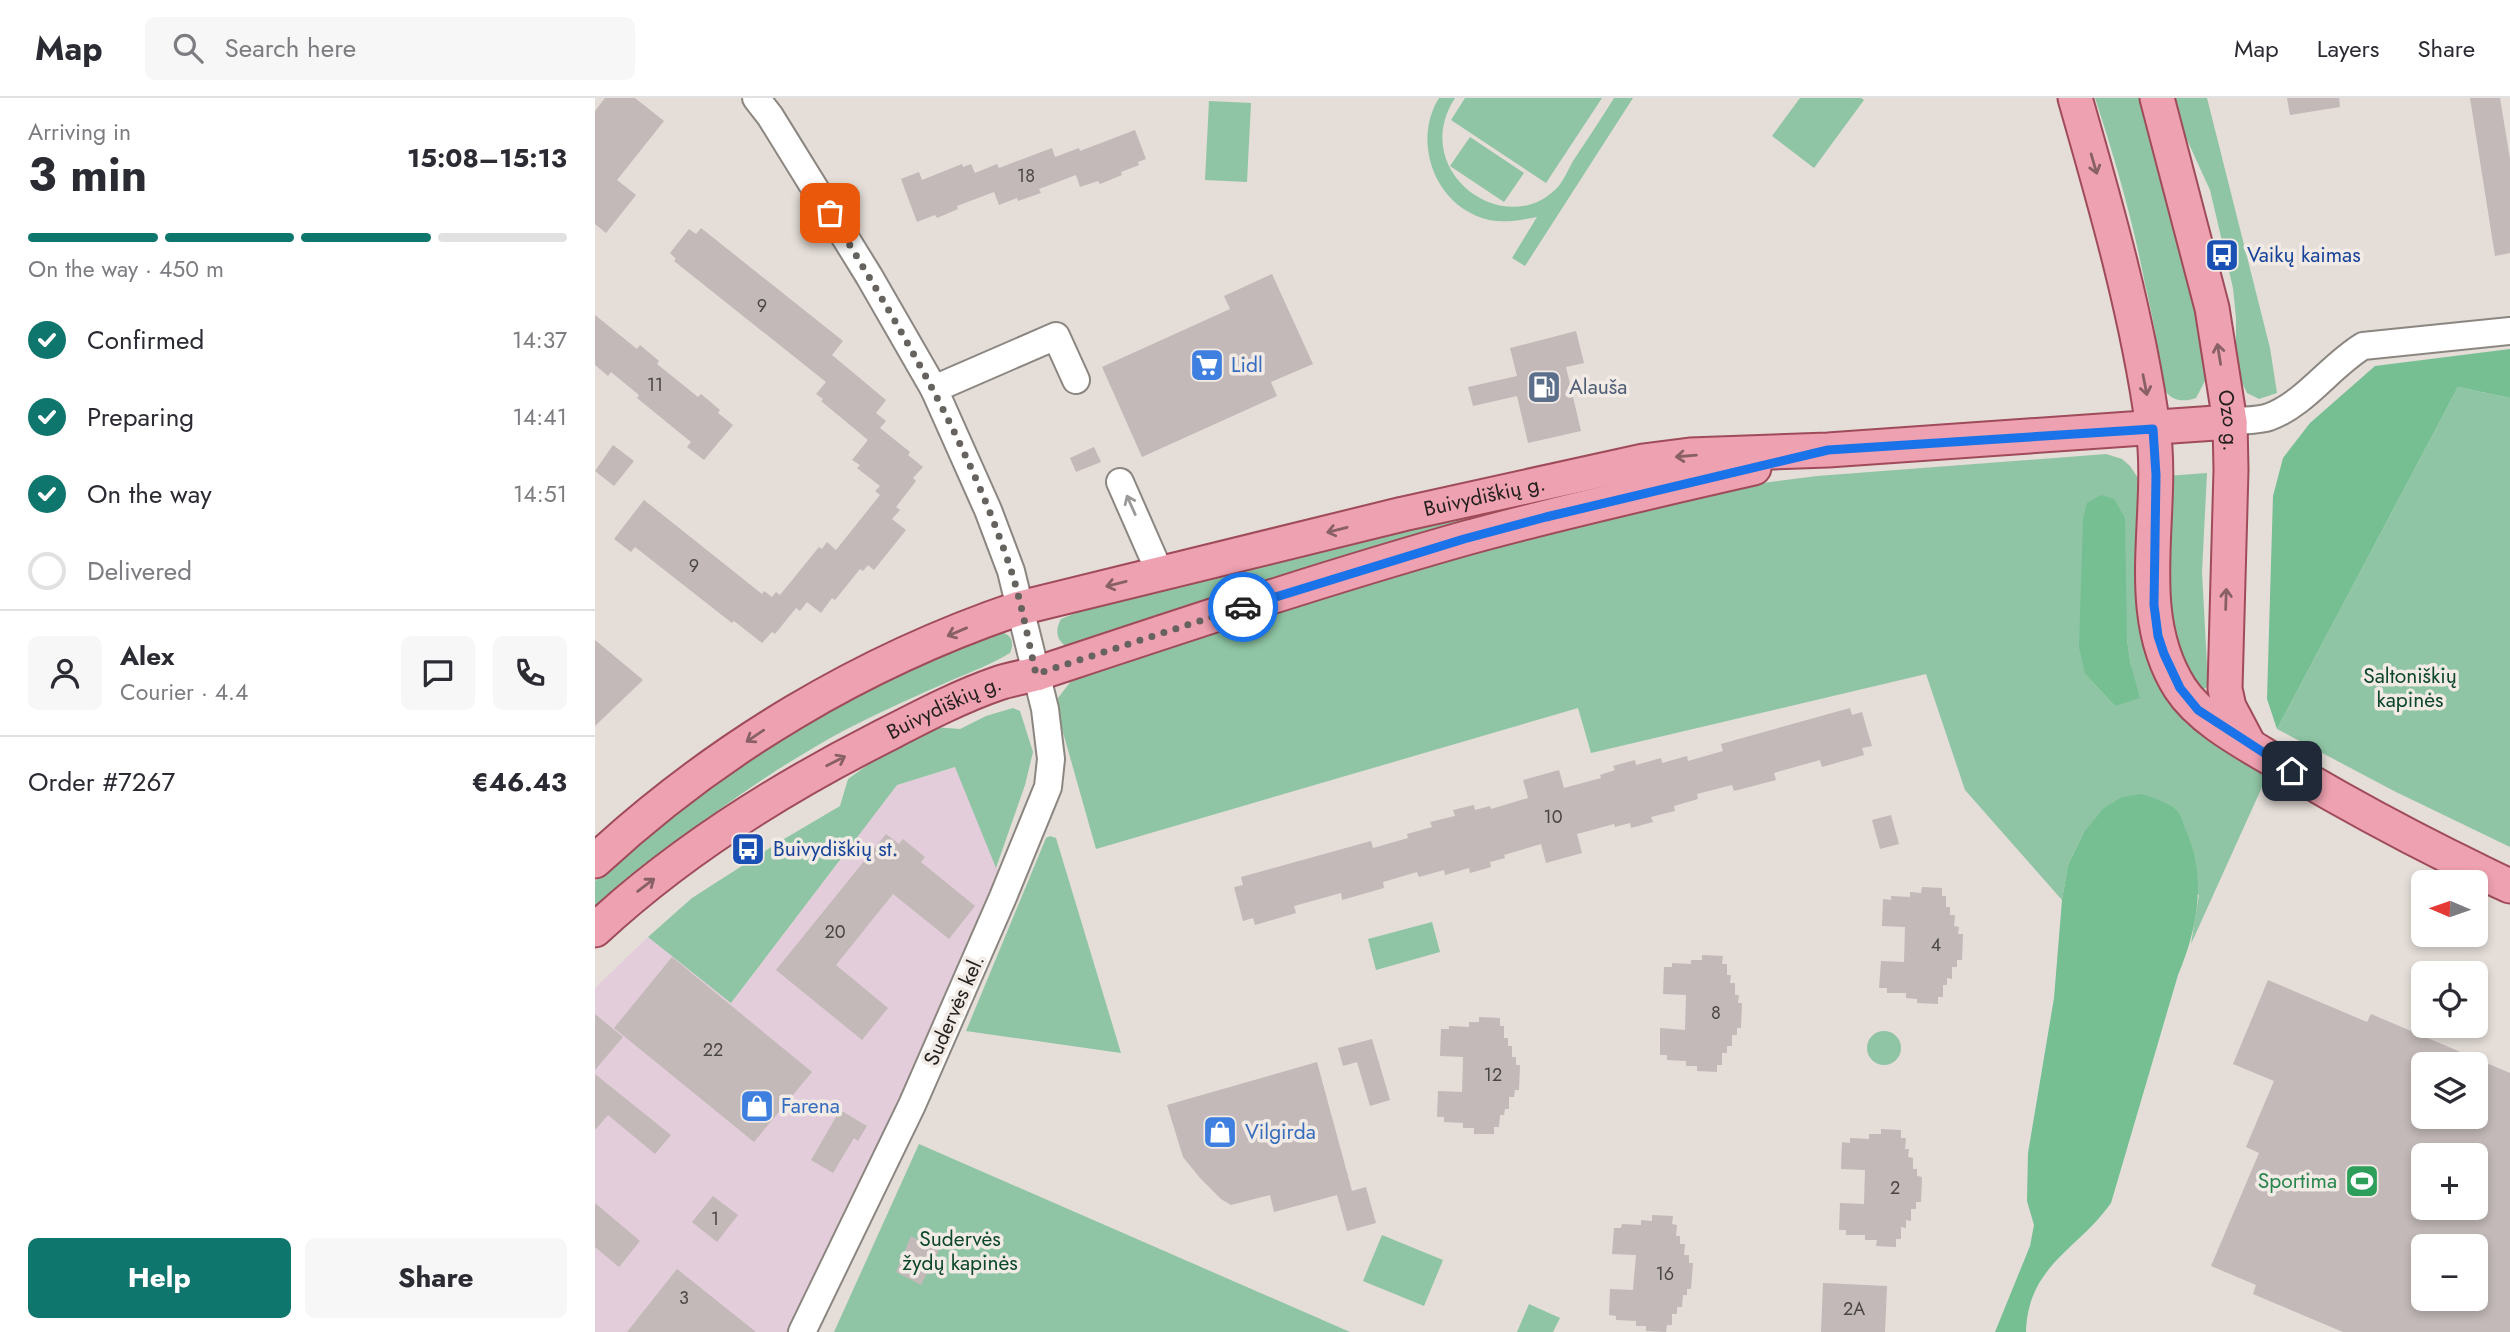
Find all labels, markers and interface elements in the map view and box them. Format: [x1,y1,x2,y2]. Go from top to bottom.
search box [145,17,635,80]
text: Map [35,25,103,72]
icon: search [169,29,207,67]
text: Search here [225,29,356,67]
text: Map [2234,31,2279,66]
text: Layers [2317,31,2379,66]
text: Share [2417,31,2475,66]
text: Arriving in [28,115,131,149]
text: 15:08–15:13 [407,139,567,177]
text: 3 min [28,142,147,208]
one-way arrow [2088,152,2101,174]
house number: 18 [1017,163,1035,189]
pin [800,183,860,243]
icon: bag [811,194,849,232]
bus stop icon: Vaikų kaimas [2203,236,2241,274]
place label: Vaikų kaimas [2247,240,2361,270]
text: On the way · 450 m [28,252,224,286]
house number: 9 [757,293,767,319]
icon: check [28,321,66,359]
text: Confirmed [87,321,204,359]
text: 14:37 [512,323,567,357]
one-way arrow [2212,343,2225,366]
supermarket icon: Lidl [1188,346,1226,384]
place label: Lidl [1231,350,1263,380]
fuel station icon: Alauša [1525,368,1563,406]
house number: 11 [647,372,663,398]
place label: Alauša [1569,372,1627,402]
one-way arrow [2139,373,2152,396]
street label: Ozo g. [2210,388,2246,452]
icon: check [28,398,66,436]
text: Preparing [87,398,194,436]
text: 14:41 [513,400,567,434]
one-way arrow [1675,450,1698,463]
street label: Buivydiškių g. [1421,468,1548,524]
icon: check [28,475,66,513]
text: On the way [87,475,212,513]
text: 14:51 [513,477,567,511]
one-way arrow [1124,495,1137,516]
one-way arrow [1326,524,1348,537]
text: Delivered [87,552,192,590]
house number: 9 [689,553,699,579]
courier [1208,572,1278,642]
one-way arrow [1105,578,1128,591]
one-way arrow [2220,587,2233,610]
icon: car [1224,588,1262,626]
one-way arrow [946,626,968,639]
button: person [28,636,102,710]
button: chat [401,636,475,710]
button: phone [493,636,567,710]
text: Alex [120,637,174,675]
park label: Saltoniškių kapinės [2363,661,2457,715]
street label: Buivydiškių g. [881,668,1006,747]
text: Courier · 4.4 [120,675,248,709]
one-way arrow [746,729,765,743]
pin [2262,741,2322,801]
icon: home [2273,752,2311,790]
one-way arrow [825,753,846,767]
text: Order #7267 [28,763,175,801]
text: €46.43 [472,763,567,801]
house number: 10 [1544,804,1563,830]
bus stop icon: Buivydiškių st. [729,830,767,868]
place label: Buivydiškių st. [773,834,898,864]
north arrow [2411,870,2489,947]
map controls [2411,870,2488,1311]
one-way arrow [636,877,655,892]
house number: 20 [824,919,846,945]
house number: 4 [1931,932,1941,958]
street label: Sudervės kel. [916,950,992,1070]
button: locate [2411,961,2488,1038]
house number: 8 [1711,1000,1721,1026]
house number: 22 [703,1037,723,1063]
button: layers [2411,1052,2488,1129]
house number: 12 [1484,1062,1502,1088]
shop icon: Farena [738,1087,776,1125]
place label: Farena [781,1091,840,1121]
shop icon: Vilgirda [1201,1113,1239,1151]
place label: Vilgirda [1245,1117,1316,1147]
button: + [2411,1143,2488,1220]
sports icon: Sportima [2343,1162,2381,1200]
place label: Sportima [2258,1166,2337,1196]
house number: 2 [1890,1175,1900,1201]
house number: 1 [711,1206,719,1232]
park label: Sudervės žydų kapinės [902,1224,1018,1278]
button: − [2411,1234,2488,1311]
button: Help [28,1238,291,1318]
button: Share [305,1238,567,1318]
house number: 16 [1656,1261,1674,1287]
house number: 3 [679,1285,689,1311]
house number: 2A [1843,1296,1865,1322]

